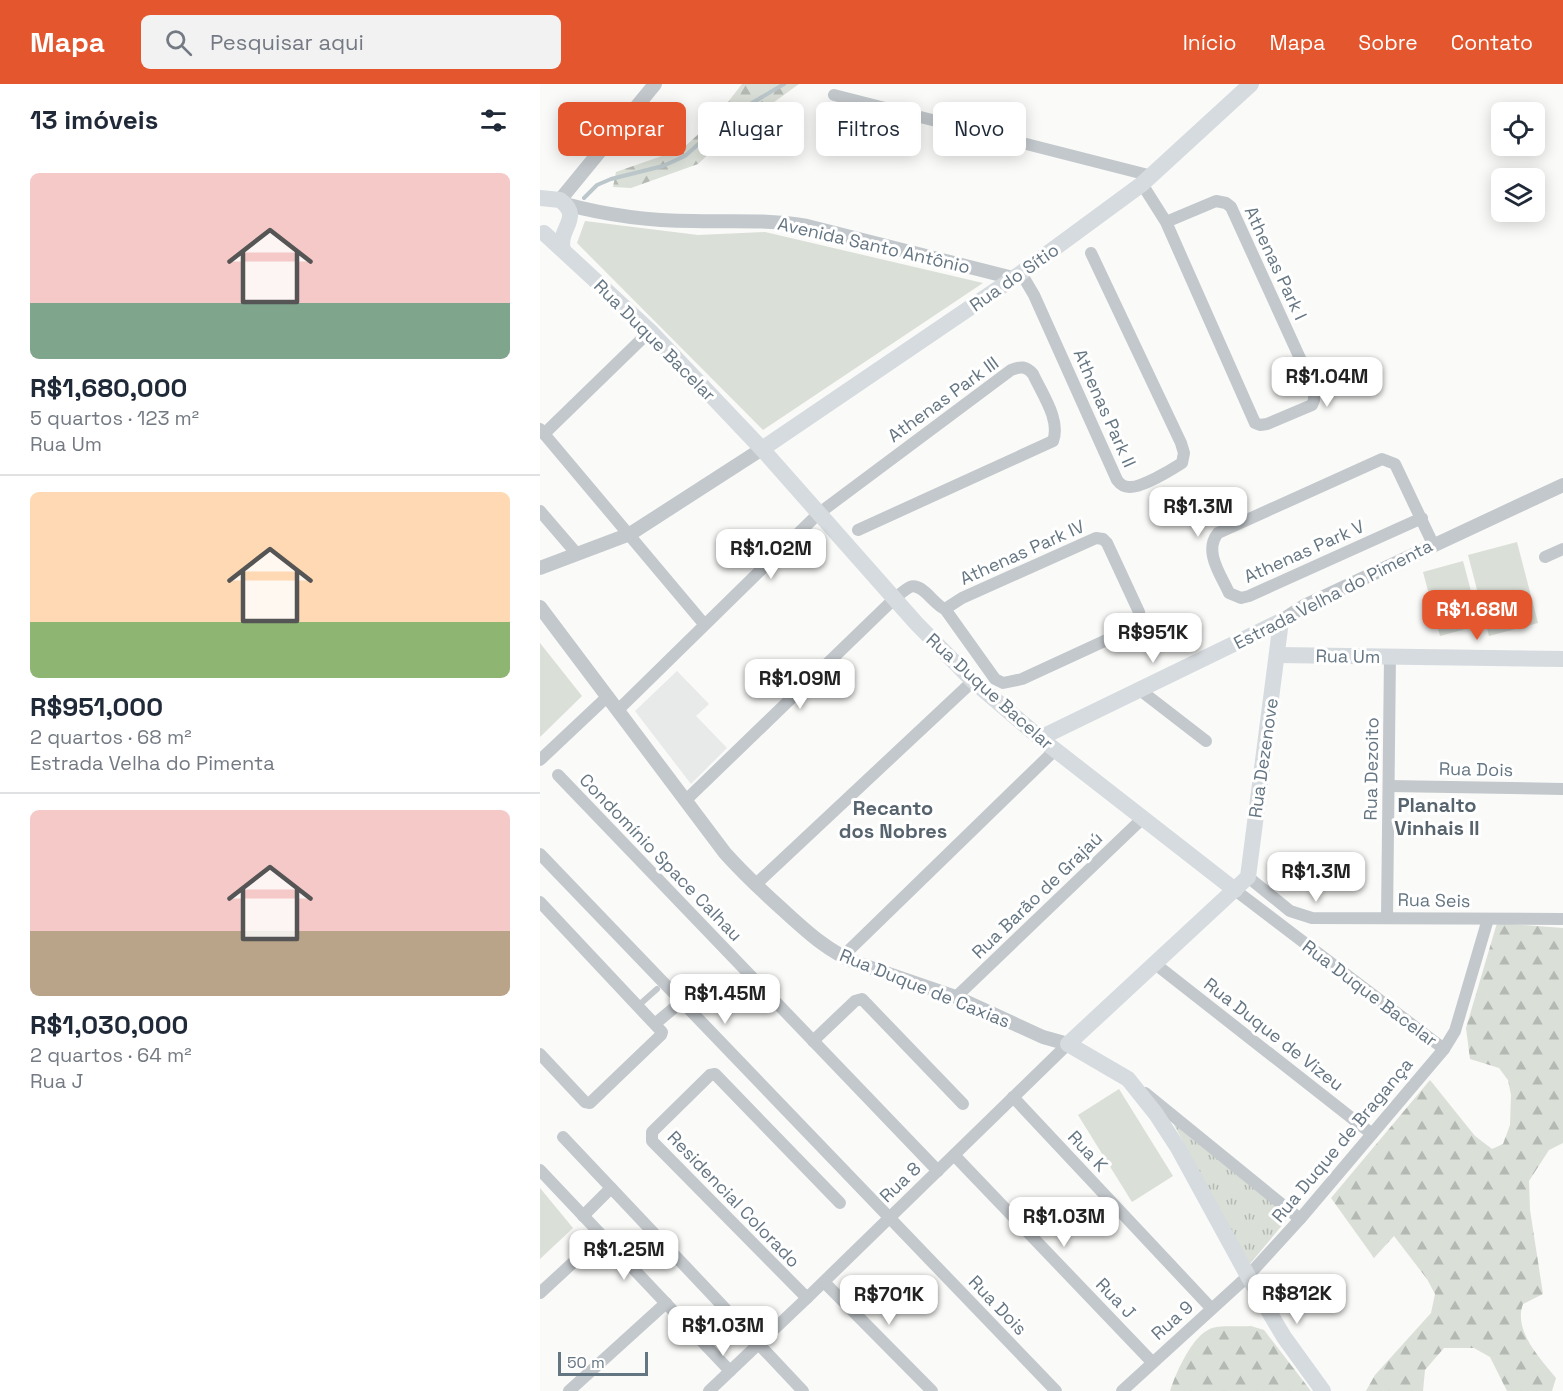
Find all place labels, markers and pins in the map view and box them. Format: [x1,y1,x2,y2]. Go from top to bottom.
pin: R$1.04M [1272,357,1382,408]
pin: R$1.3M [1149,487,1247,538]
pin: R$1.02M [716,529,826,580]
pin: R$1.68M [1422,590,1532,641]
pin: R$951K [1104,613,1202,664]
pin: R$1.09M [745,659,855,710]
pin: R$1.3M [1267,852,1365,903]
pin: R$1.45M [670,974,780,1025]
pin: R$1.03M [1009,1197,1119,1248]
pin: R$1.25M [569,1230,679,1281]
pin: R$812K [1248,1274,1346,1325]
pin: R$701K [840,1275,938,1326]
pin: R$1.03M [668,1306,778,1357]

